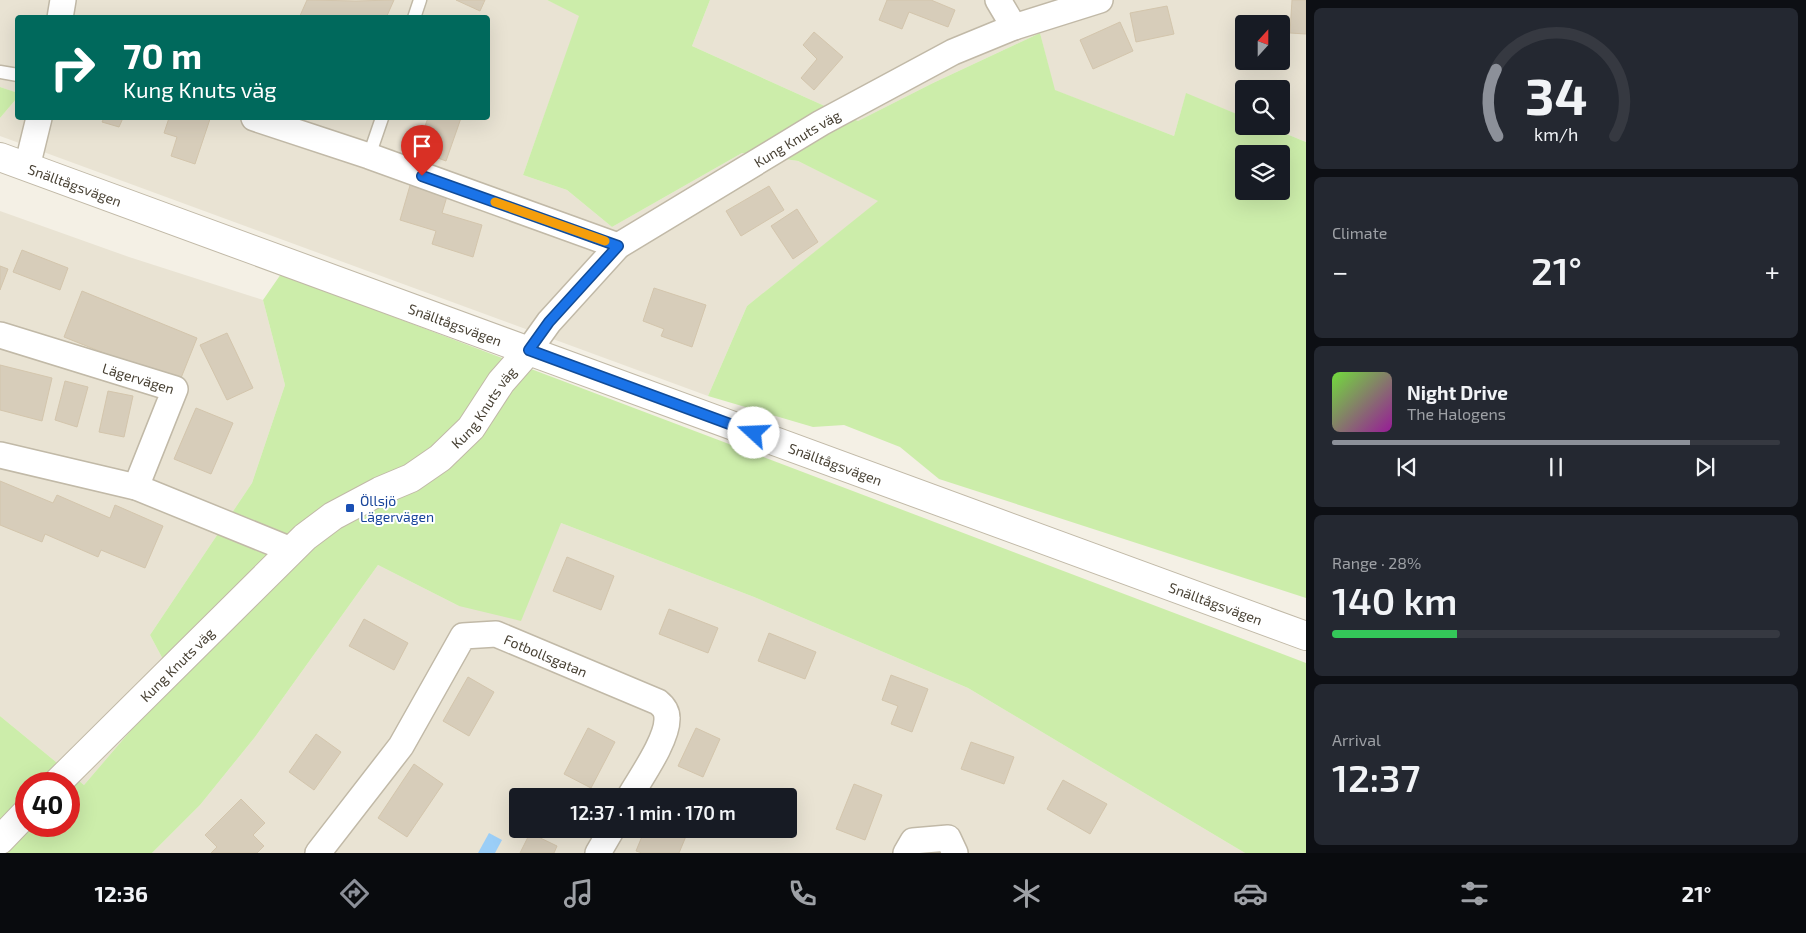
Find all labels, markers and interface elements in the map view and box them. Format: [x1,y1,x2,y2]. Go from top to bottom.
north arrow [1235,15,1290,70]
map controls [1235,15,1290,200]
text: 70 m [123,34,202,76]
icon: right [40,35,105,100]
text: 34 [1525,63,1587,125]
text: Kung Knuts väg [123,76,277,102]
button: search [1235,80,1290,135]
street label: Kung Knuts väg [750,106,843,170]
text: km/h [1534,123,1578,145]
pin [401,125,443,176]
icon: arrive [408,132,436,160]
button: layers [1235,145,1290,200]
street label: Snälltågsvägen [26,160,124,209]
text: Climate [1332,223,1387,242]
text: 21° [1531,247,1582,293]
text: − [1332,254,1348,288]
text: + [1765,254,1780,288]
street label: Snälltågsvägen [406,299,504,349]
street label: Lägervägen [101,359,177,397]
street label: Kung Knuts väg [447,363,519,451]
text: Night Drive [1407,381,1508,404]
text: The Halogens [1407,404,1506,423]
position arrow [727,406,779,458]
street label: Snälltågsvägen [786,439,885,488]
icon: previous [1393,453,1421,481]
icon: pause [1542,453,1570,481]
icon: next [1691,453,1719,481]
place label: Öllsjö Lägervägen [360,492,434,525]
marker: Öllsjö Lägervägen [344,502,356,514]
text: Range · 28% [1332,553,1421,572]
text: 140 km [1332,577,1457,623]
street label: Snälltågsvägen [1167,578,1265,628]
street label: Kung Knuts väg [136,624,218,705]
street label: Fotbollsgatan [502,630,590,680]
text: Arrival [1332,730,1381,749]
text: 12:37 [1332,754,1420,800]
speed limit sign: 40 [15,772,80,837]
text: 12:37 · 1 min · 170 m [570,801,736,824]
icon: directions [337,876,372,911]
icon: music [561,876,596,911]
icon: phone [785,876,820,911]
icon: climate [1009,876,1044,911]
icon: car [1233,876,1268,911]
icon: filters [1457,876,1492,911]
text: 12:36 [95,880,148,906]
text: 21° [1681,880,1711,906]

